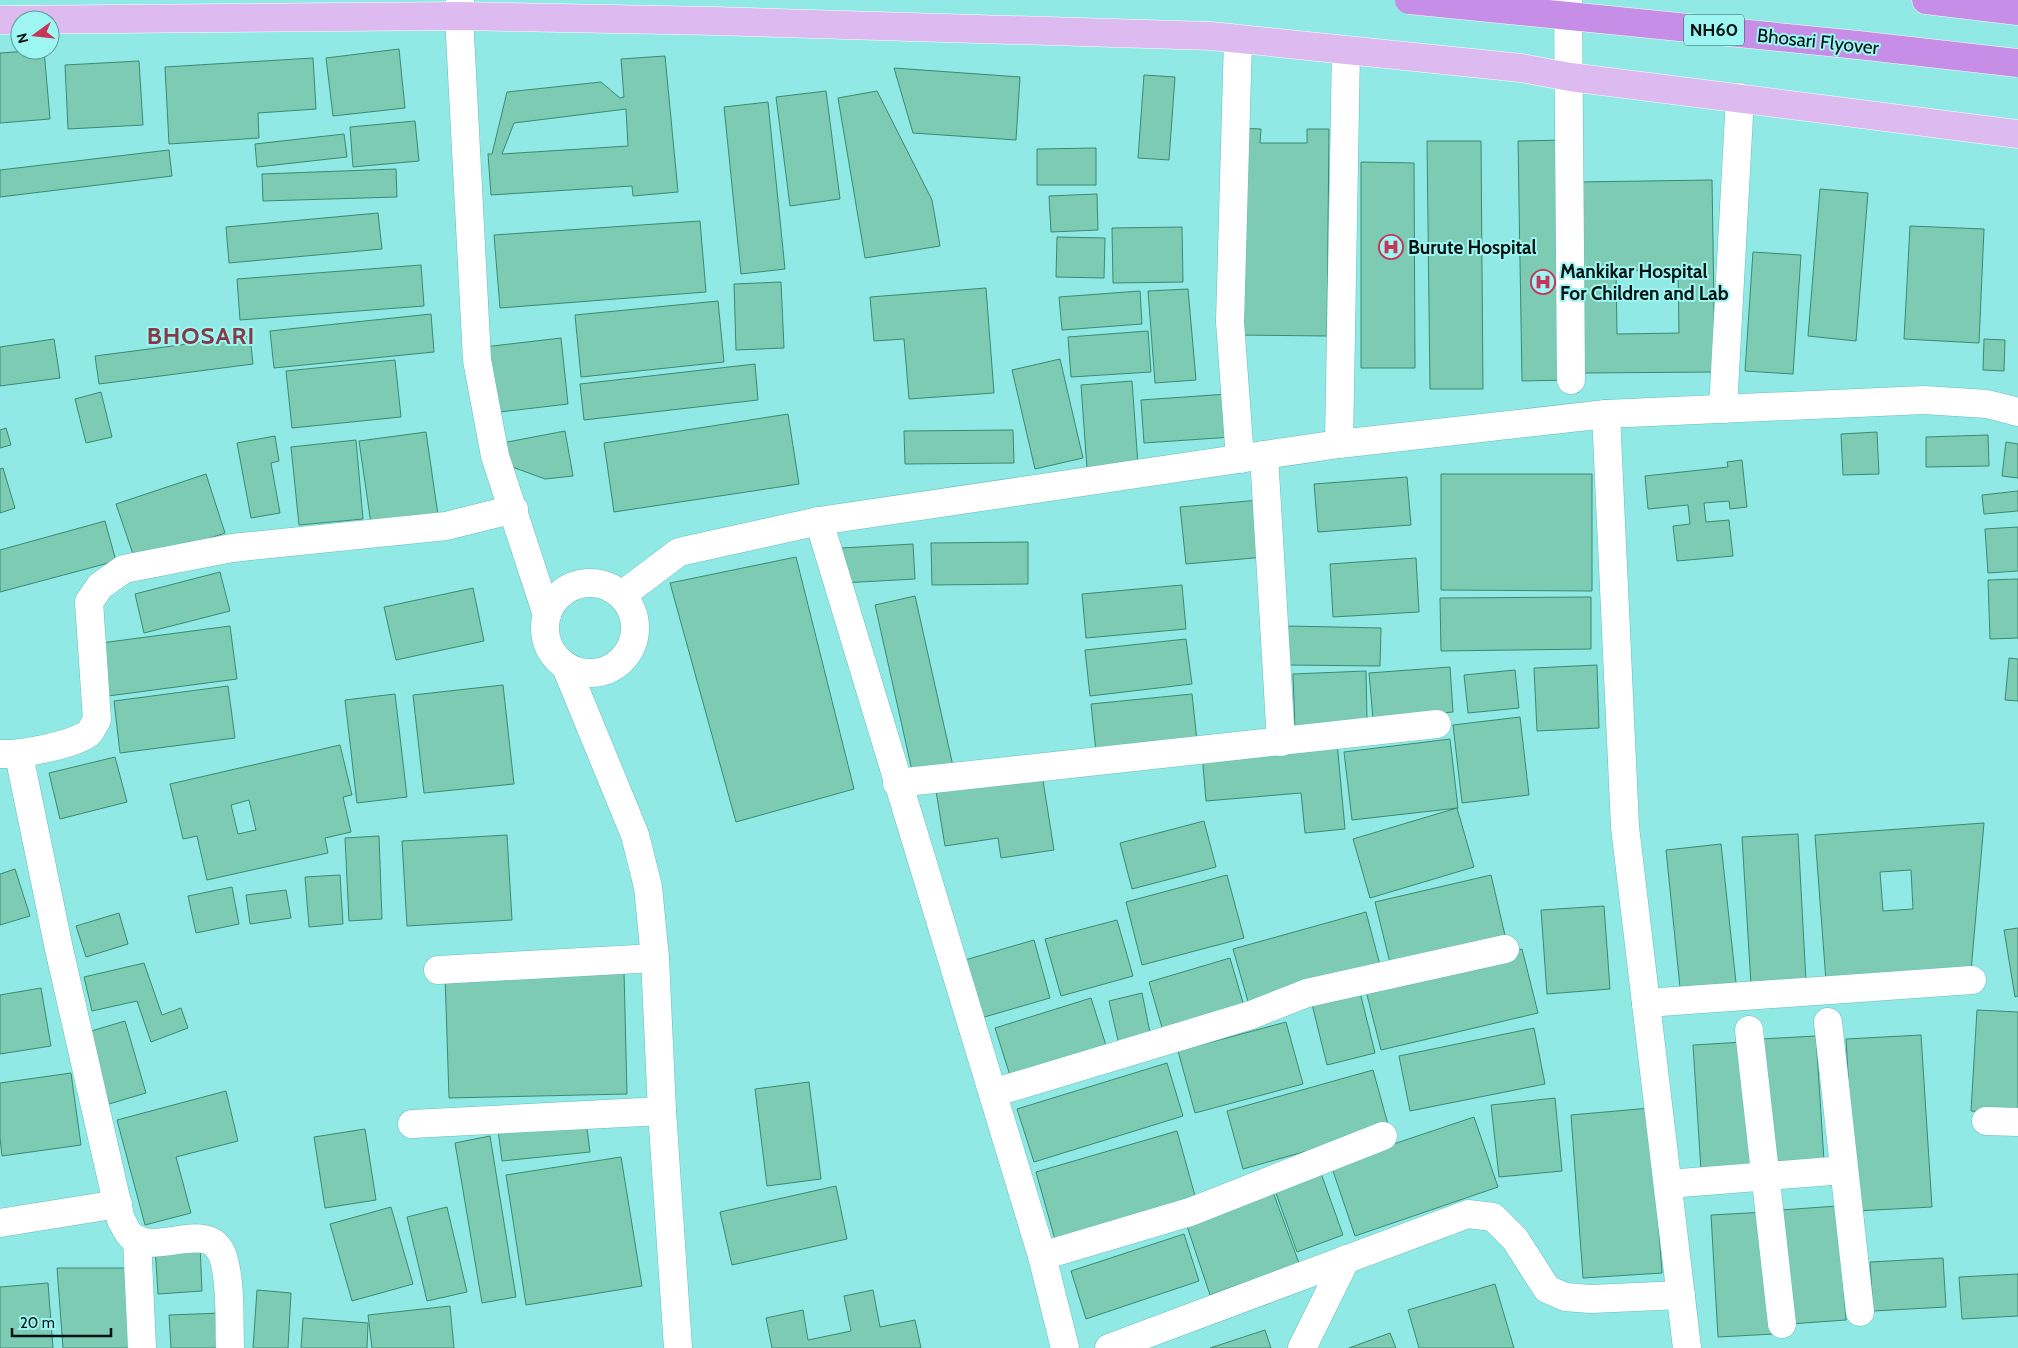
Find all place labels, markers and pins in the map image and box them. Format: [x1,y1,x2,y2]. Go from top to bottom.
hospital icon: Burute Hospital [1378,234,1404,260]
place label: Burute Hospital [1408,236,1537,259]
place label: Mankikar Hospital For Children and Lab [1560,260,1729,305]
hospital icon: Mankikar Hospital For Children and Lab [1530,269,1556,295]

